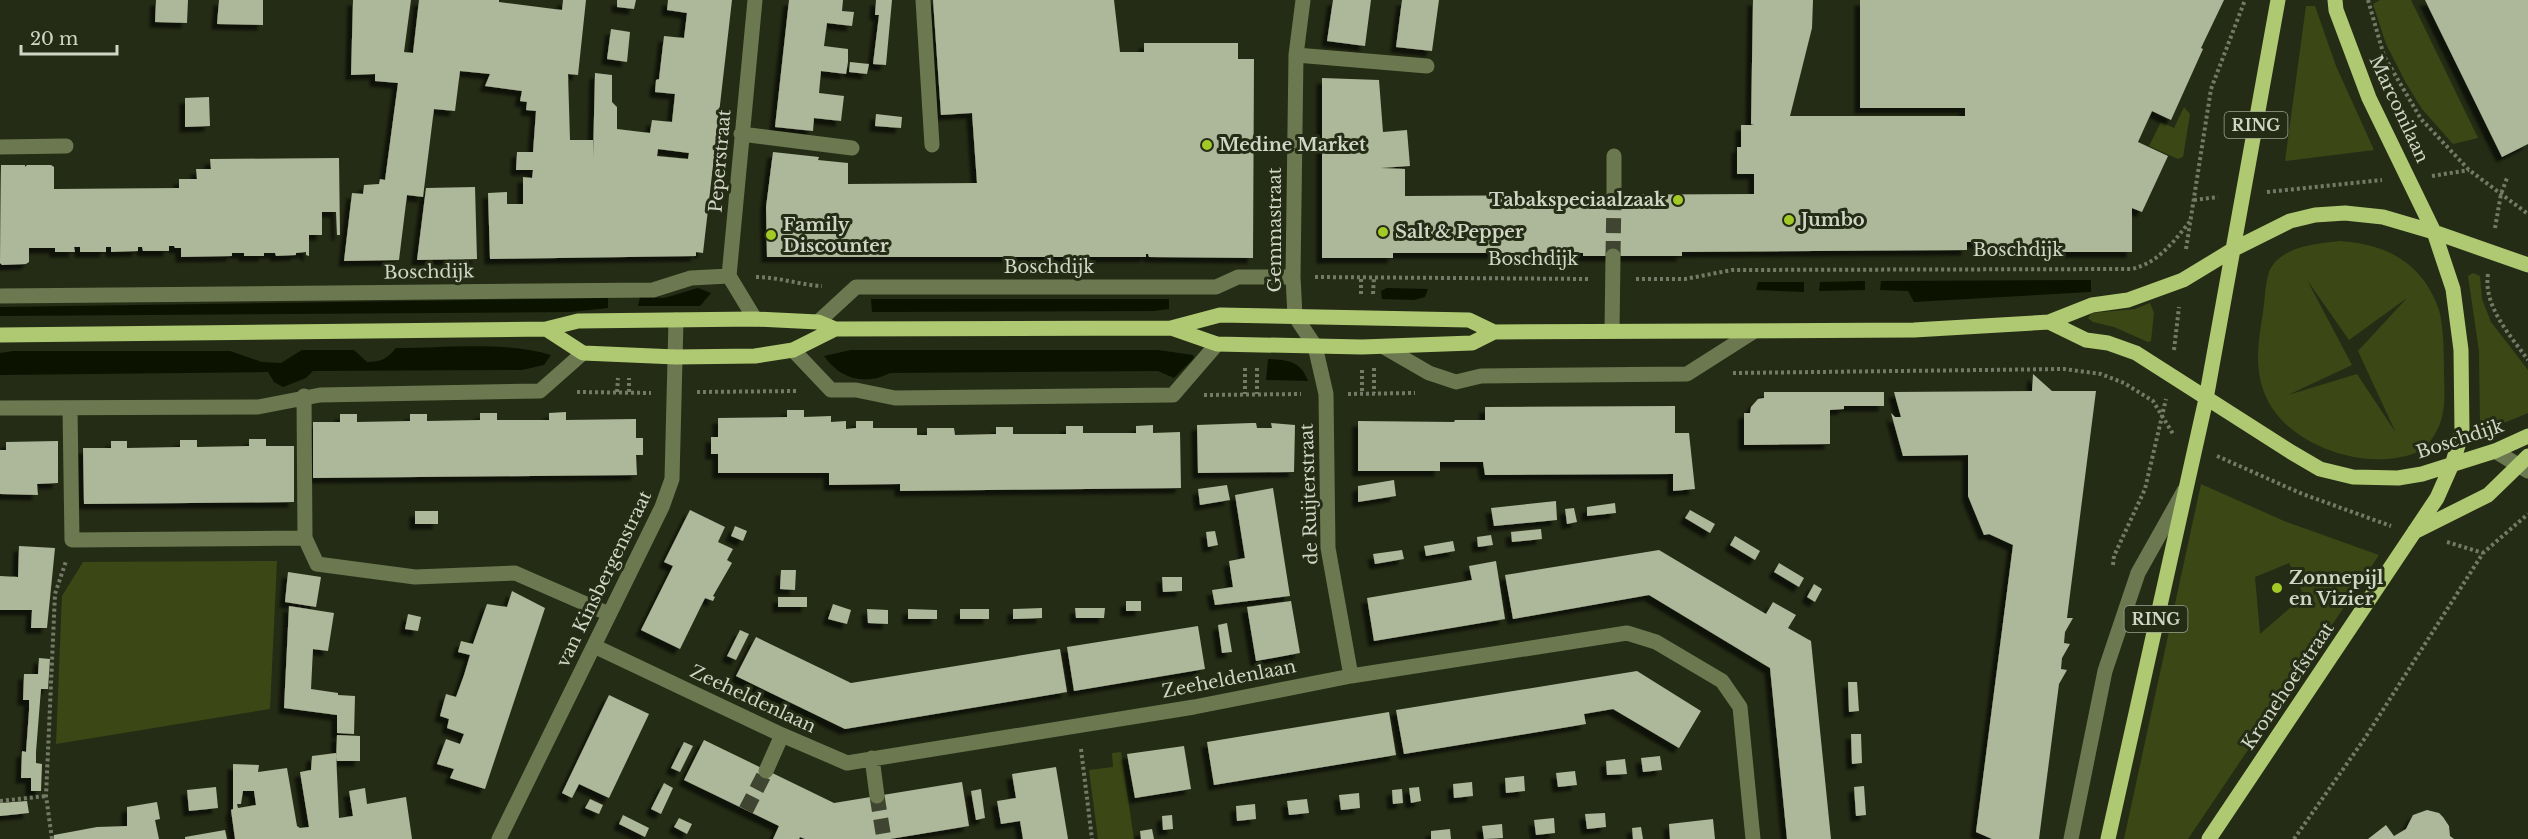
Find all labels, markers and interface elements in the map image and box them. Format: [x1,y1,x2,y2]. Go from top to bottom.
scale bar [21,18,117,56]
text: 20 m [30,28,78,50]
street label: Marconilaan [2364,52,2434,166]
street label: Peperstraat [705,108,735,214]
road number: RING [2224,112,2288,138]
place label: Medine Market [1219,134,1366,156]
marker: Medine Market [1200,138,1214,152]
street label: Gemmastraat [1264,167,1286,292]
place label: Tabakspeciaalzaak [1489,189,1667,211]
marker: Tabakspeciaalzaak [1671,193,1685,207]
place label: Jumbo [1797,209,1865,231]
marker: Jumbo [1782,213,1796,227]
place label: Family Discounter [783,214,889,257]
place label: Salt & Pepper [1395,221,1524,243]
marker: Salt & Pepper [1376,225,1390,239]
marker: Family Discounter [764,228,778,242]
street label: Boschdijk [1973,239,2063,261]
street label: Boschdijk [1488,248,1578,270]
street label: Boschdijk [1004,256,1094,278]
street label: Boschdijk [383,260,475,284]
street label: Boschdijk [2413,415,2507,463]
street label: de Ruijterstraat [1296,423,1322,565]
street label: van Kinsbergenstraat [552,487,656,671]
place label: Zonnepijl en Vizier [2289,567,2384,610]
marker: Zonnepijl en Vizier [2270,581,2284,595]
road number: RING [2124,606,2188,632]
street label: Kronehoefstraat [2237,618,2339,754]
street label: Zeeheldenlaan [1160,655,1298,703]
street label: Zeeheldenlaan [687,660,819,738]

